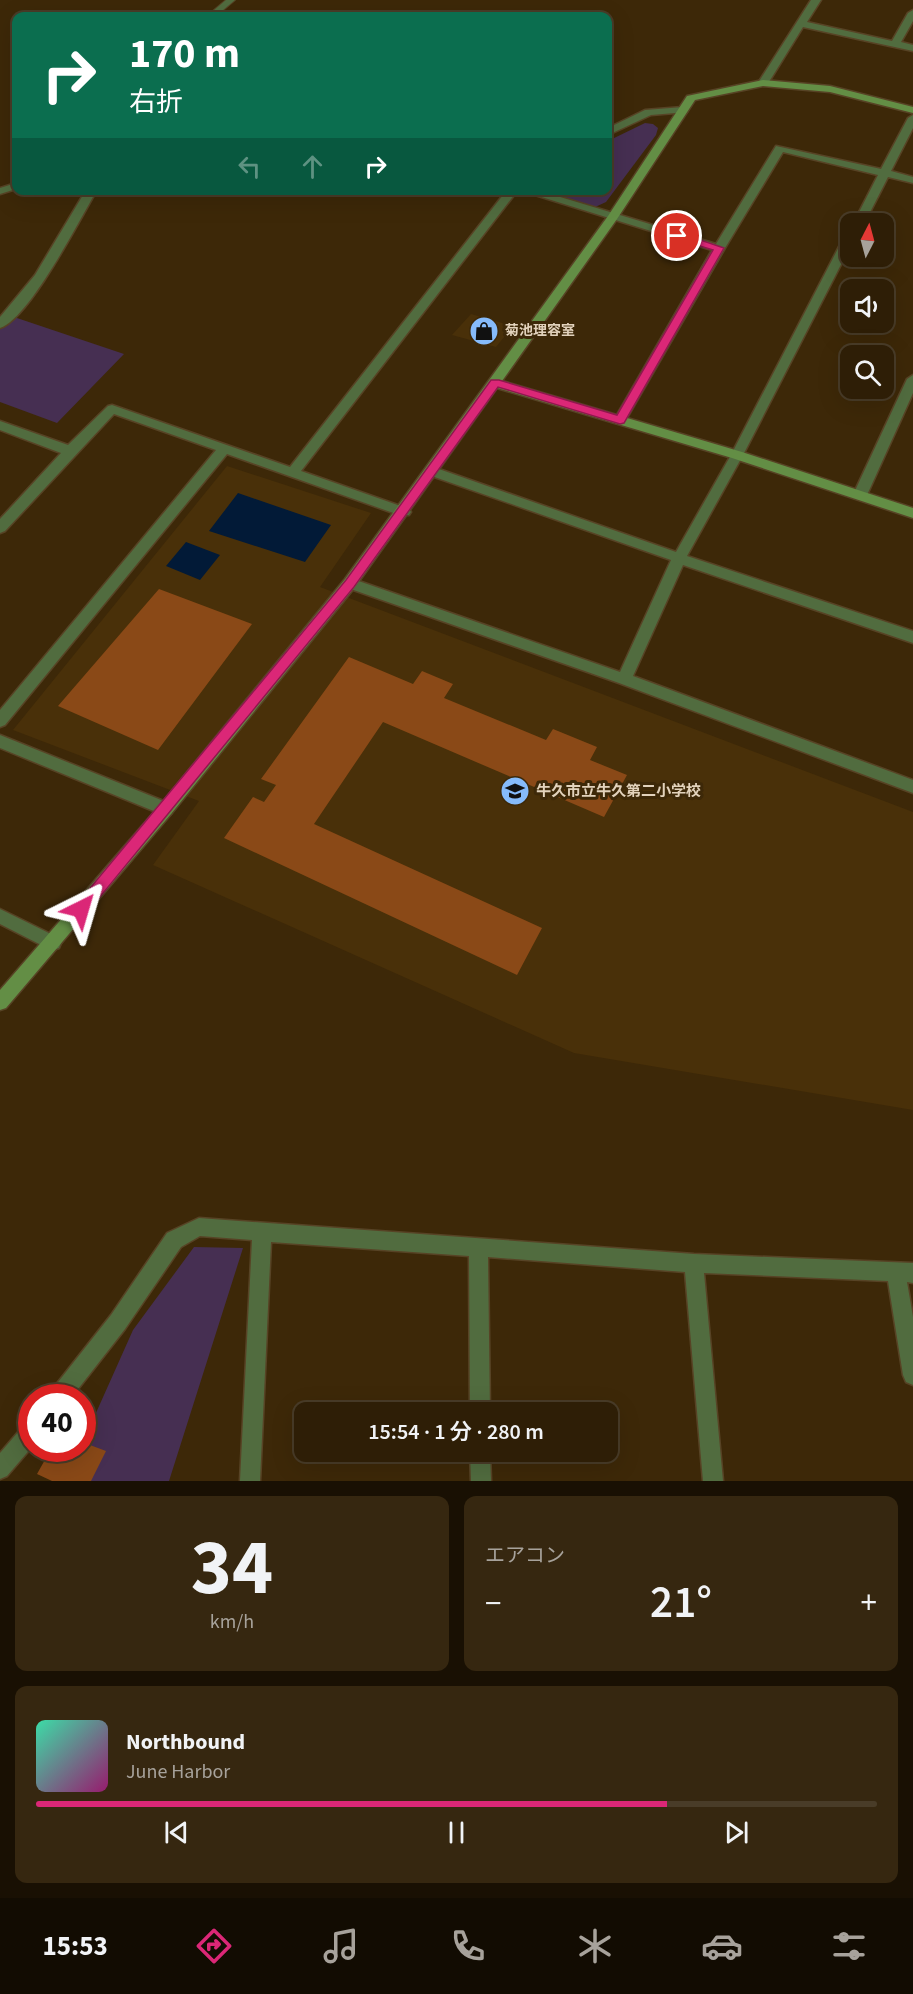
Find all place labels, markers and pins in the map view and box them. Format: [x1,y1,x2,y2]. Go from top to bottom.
pin [651,210,702,261]
shop icon: 菊池理容室 [468,315,500,347]
place label: 菊池理容室 [505,321,575,341]
school or university icon: 牛久市立牛久第二小学校 [499,775,531,807]
place label: 牛久市立牛久第二小学校 [536,781,701,802]

